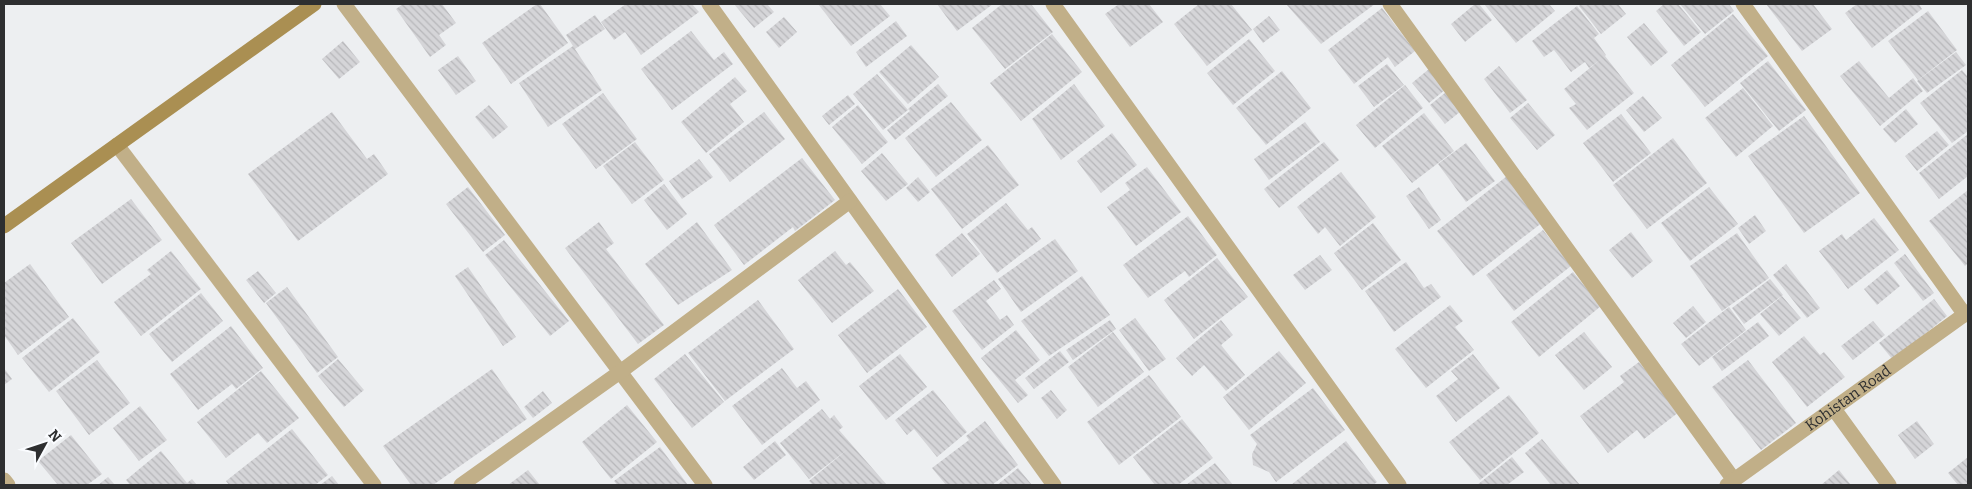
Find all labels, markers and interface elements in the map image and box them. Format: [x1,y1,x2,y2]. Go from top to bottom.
street label: Kohistan Road [1802,361,1894,435]
north arrow [20,419,70,469]
text: N [45,426,65,446]

